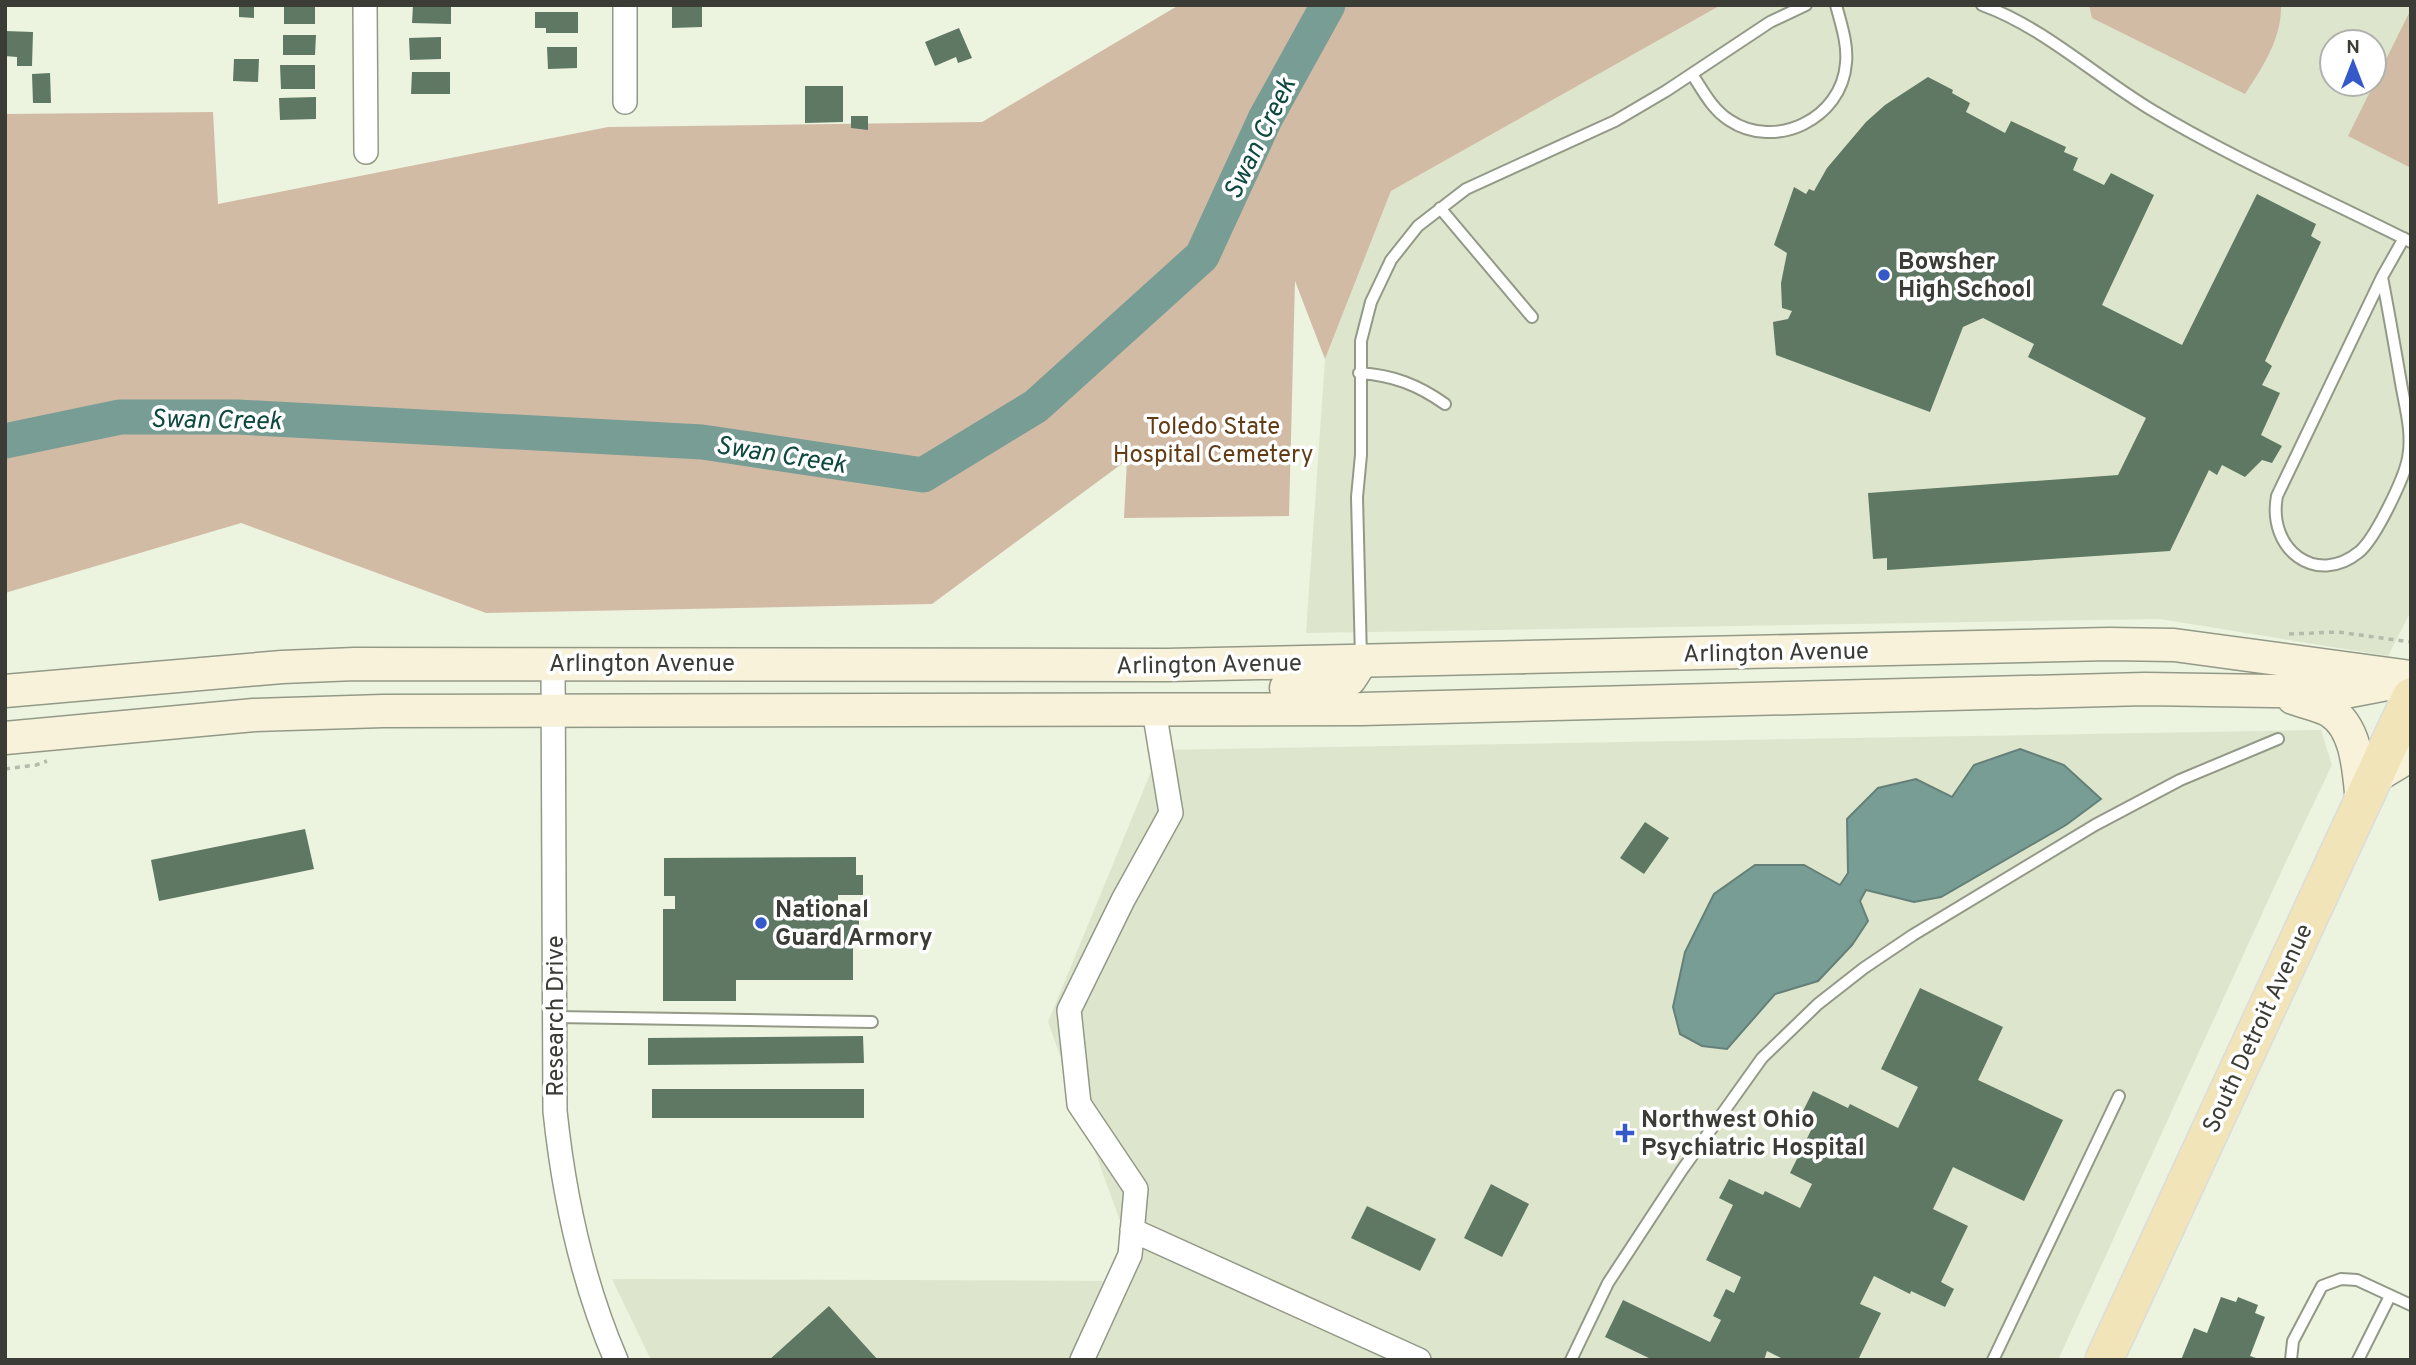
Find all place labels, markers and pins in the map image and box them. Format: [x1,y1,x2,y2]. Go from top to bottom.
place label: Bowsher High School [1898,248,2032,306]
marker: Bowsher High School [1876,267,1892,283]
place label: National Guard Armory [775,896,933,954]
marker: National Guard Armory [753,915,769,931]
place label: Northwest Ohio Psychiatric Hospital [1641,1106,1865,1164]
marker: Northwest Ohio Psychiatric Hospital [1615,1123,1635,1143]

